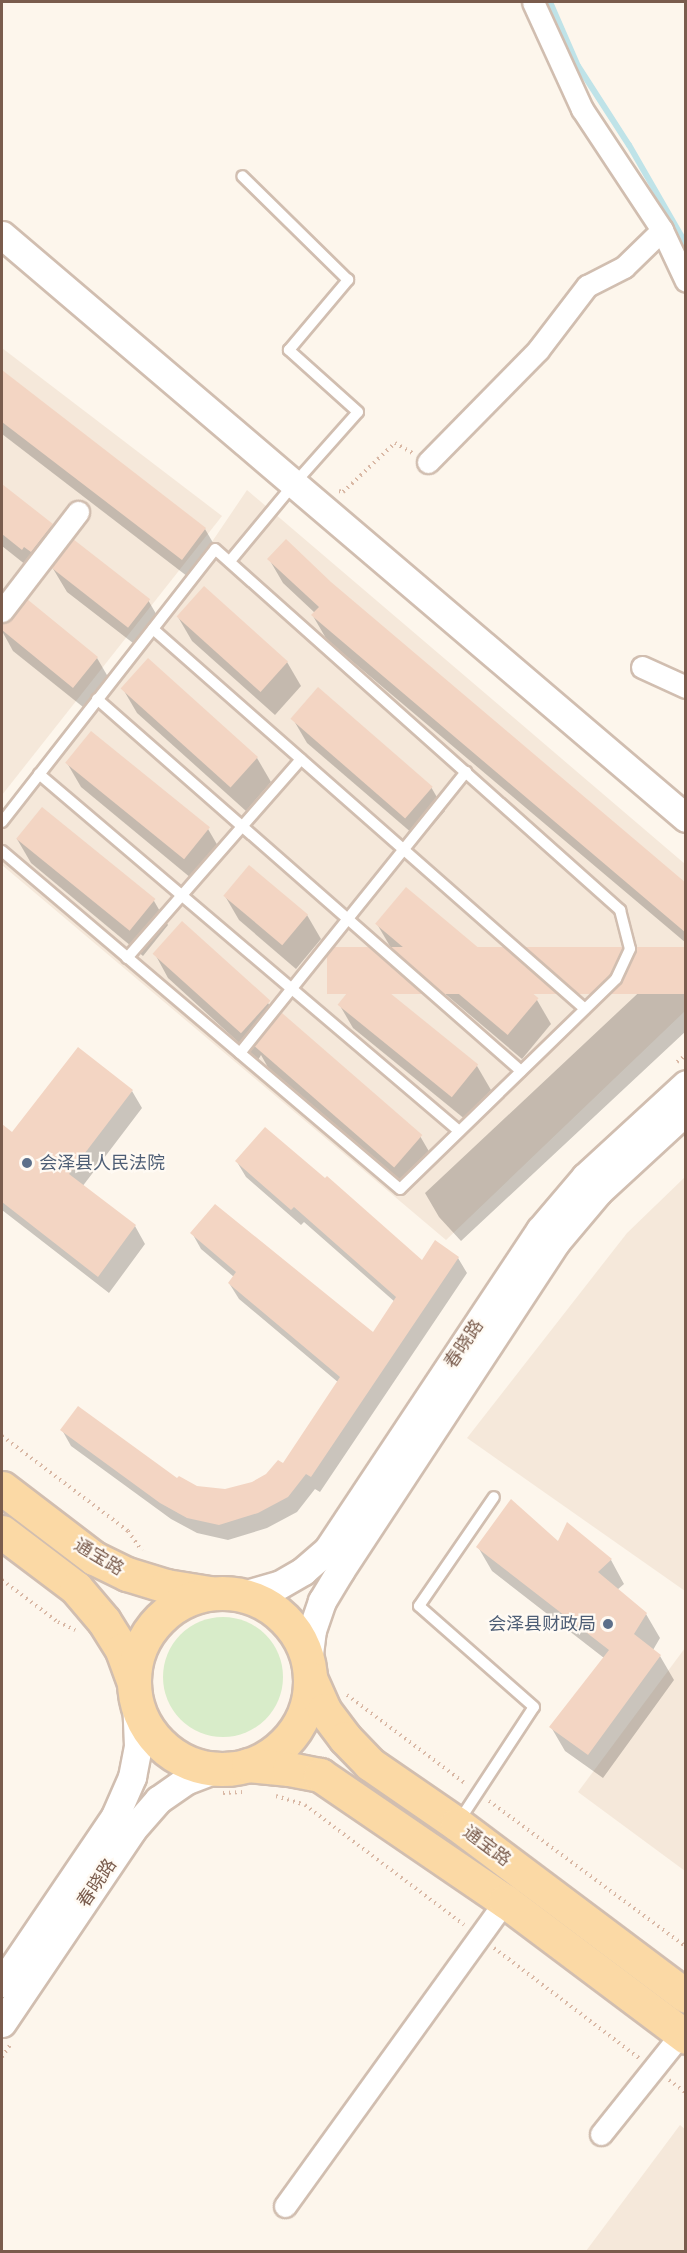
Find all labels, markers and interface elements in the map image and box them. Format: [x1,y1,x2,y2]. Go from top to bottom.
place label: 会泽县人民法院 [39,1152,165,1174]
marker: 会泽县人民法院 [20,1156,34,1170]
street label: 春晓路 [440,1316,488,1372]
street label: 通宝路 [70,1534,128,1580]
place label: 会泽县财政局 [488,1613,596,1635]
marker: 会泽县财政局 [601,1617,615,1631]
street label: 通宝路 [459,1821,515,1871]
street label: 春晓路 [73,1855,121,1911]

